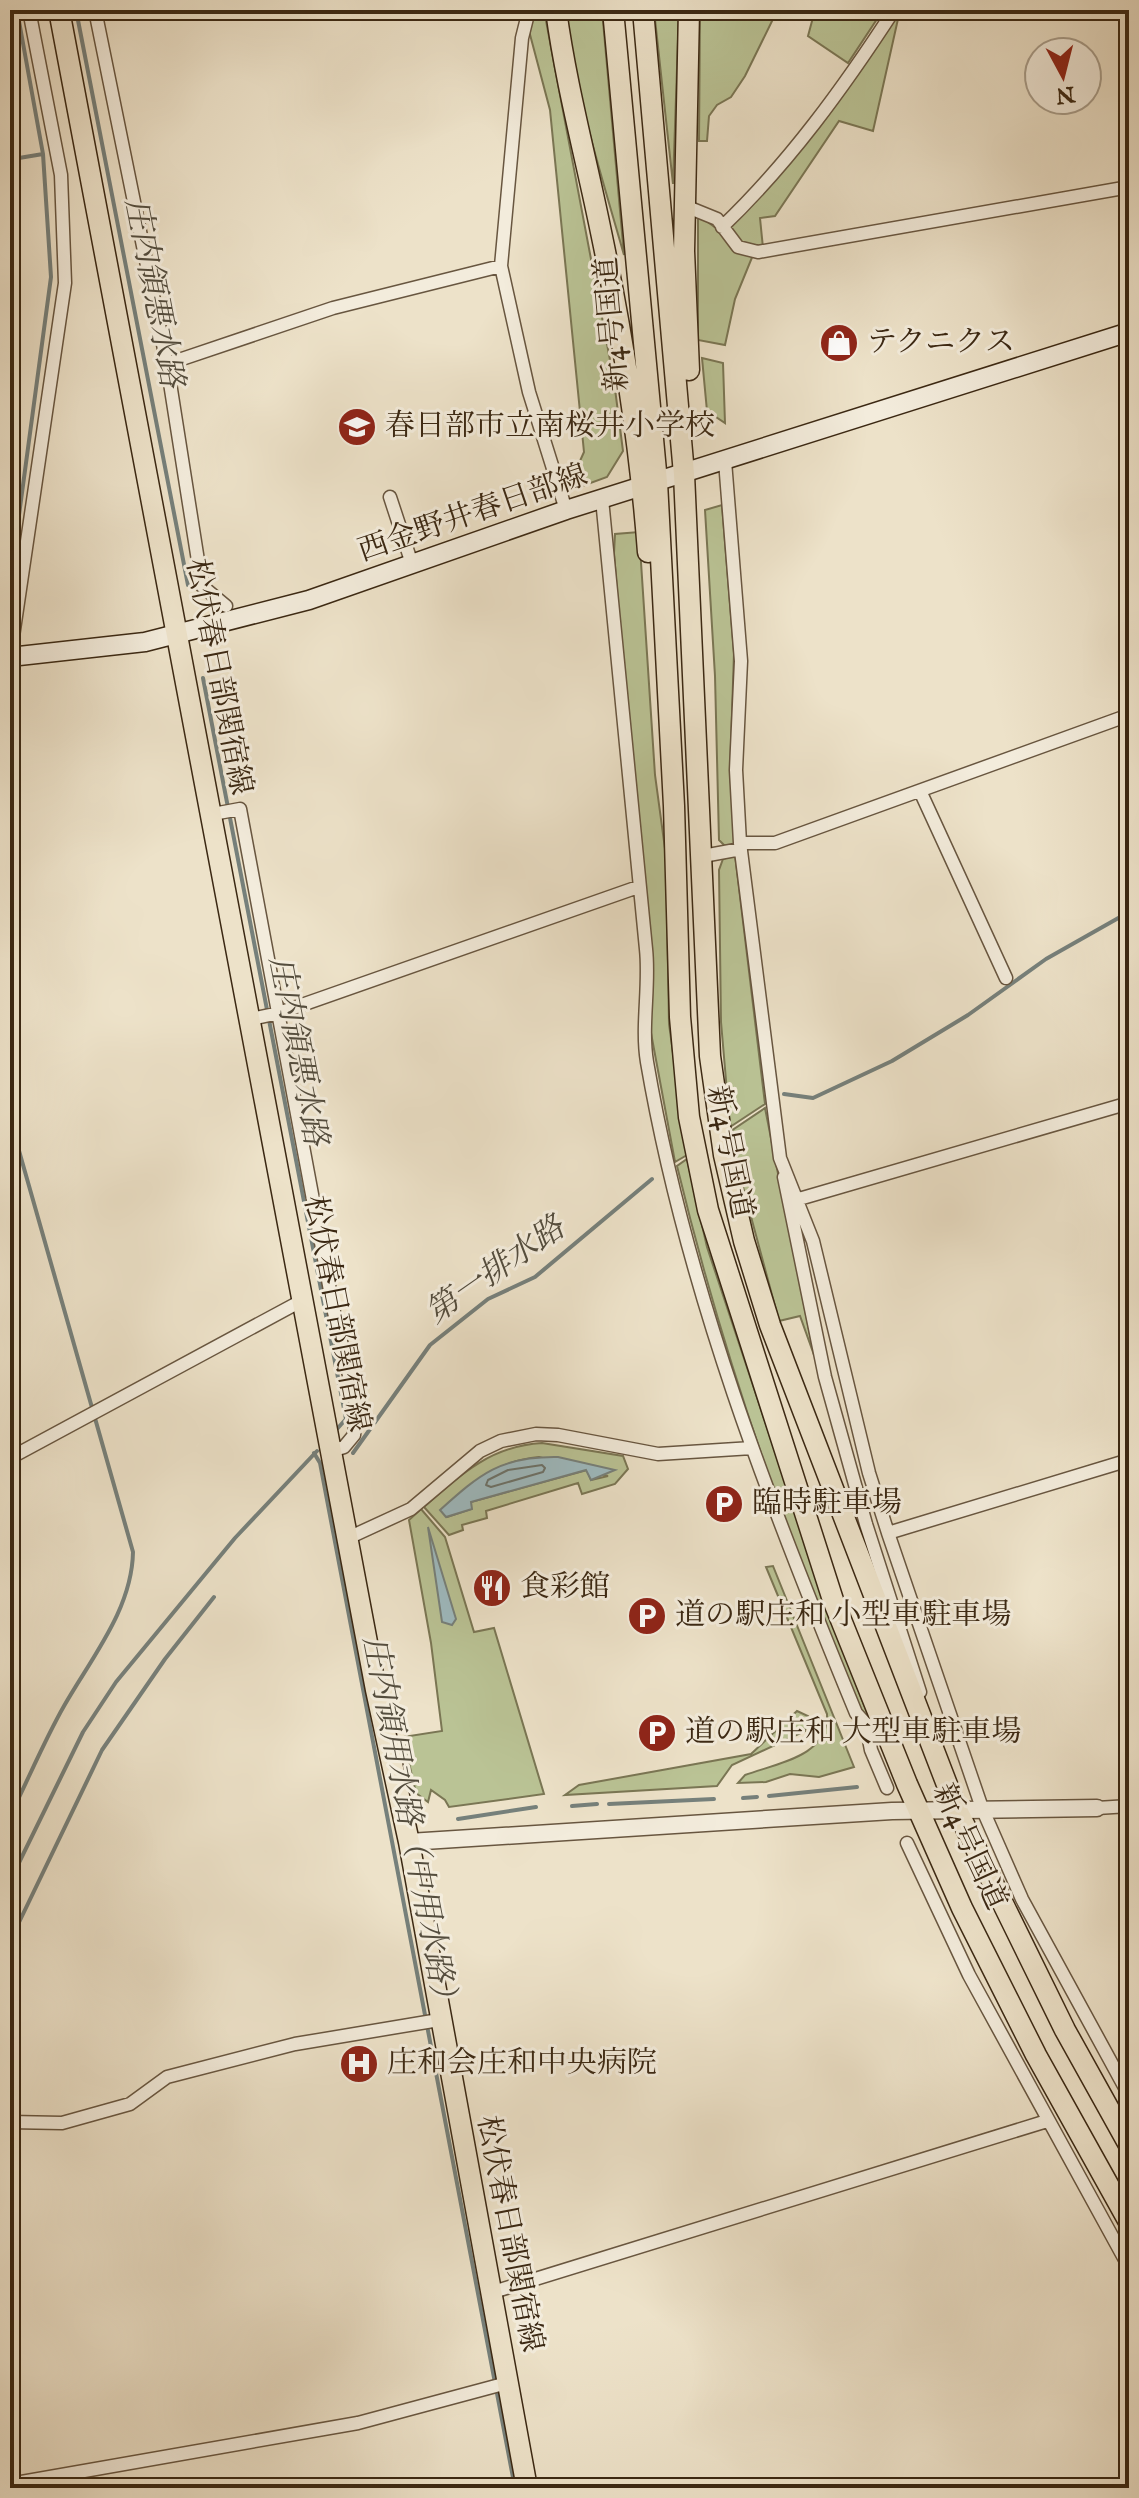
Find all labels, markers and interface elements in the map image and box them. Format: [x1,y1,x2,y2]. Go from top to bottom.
north arrow [1023,36,1103,116]
text: N [1054,79,1077,109]
water label: 庄内領悪水路 [115,195,192,393]
street label: 新4号国道 [588,255,638,393]
shop icon: テクニクス [818,322,860,364]
place label: テクニクス [867,324,1015,362]
school or university icon: 春日部市立南桜井小学校 [336,406,378,448]
place label: 春日部市立南桜井小学校 [385,408,715,446]
street label: 西金野井春日部線 [353,457,593,571]
street label: 松伏春日部関宿線 [176,556,260,798]
water label: 庄内領悪水路 [259,953,336,1151]
street label: 新4号国道 [697,1082,761,1222]
street label: 松伏春日部関宿線 [294,1193,378,1435]
water label: 第一排水路 [419,1207,575,1334]
parking icon: 臨時駐車場 [703,1483,745,1525]
place label: 臨時駐車場 [752,1485,902,1523]
restaurant icon: 食彩館 [471,1567,513,1609]
place label: 食彩館 [520,1569,610,1607]
parking icon: 道の駅庄和 小型車駐車場 [626,1595,668,1637]
place label: 道の駅庄和 小型車駐車場 [675,1597,1012,1635]
water label: 庄内領用水路（中用水路） [352,1633,466,2017]
parking icon: 道の駅庄和 大型車駐車場 [636,1712,678,1754]
place label: 道の駅庄和 大型車駐車場 [685,1714,1022,1752]
street label: 新4号国道 [923,1778,1015,1916]
hospital icon: 庄和会庄和中央病院 [338,2043,380,2085]
place label: 庄和会庄和中央病院 [387,2045,657,2083]
street label: 松伏春日部関宿線 [467,2113,551,2355]

